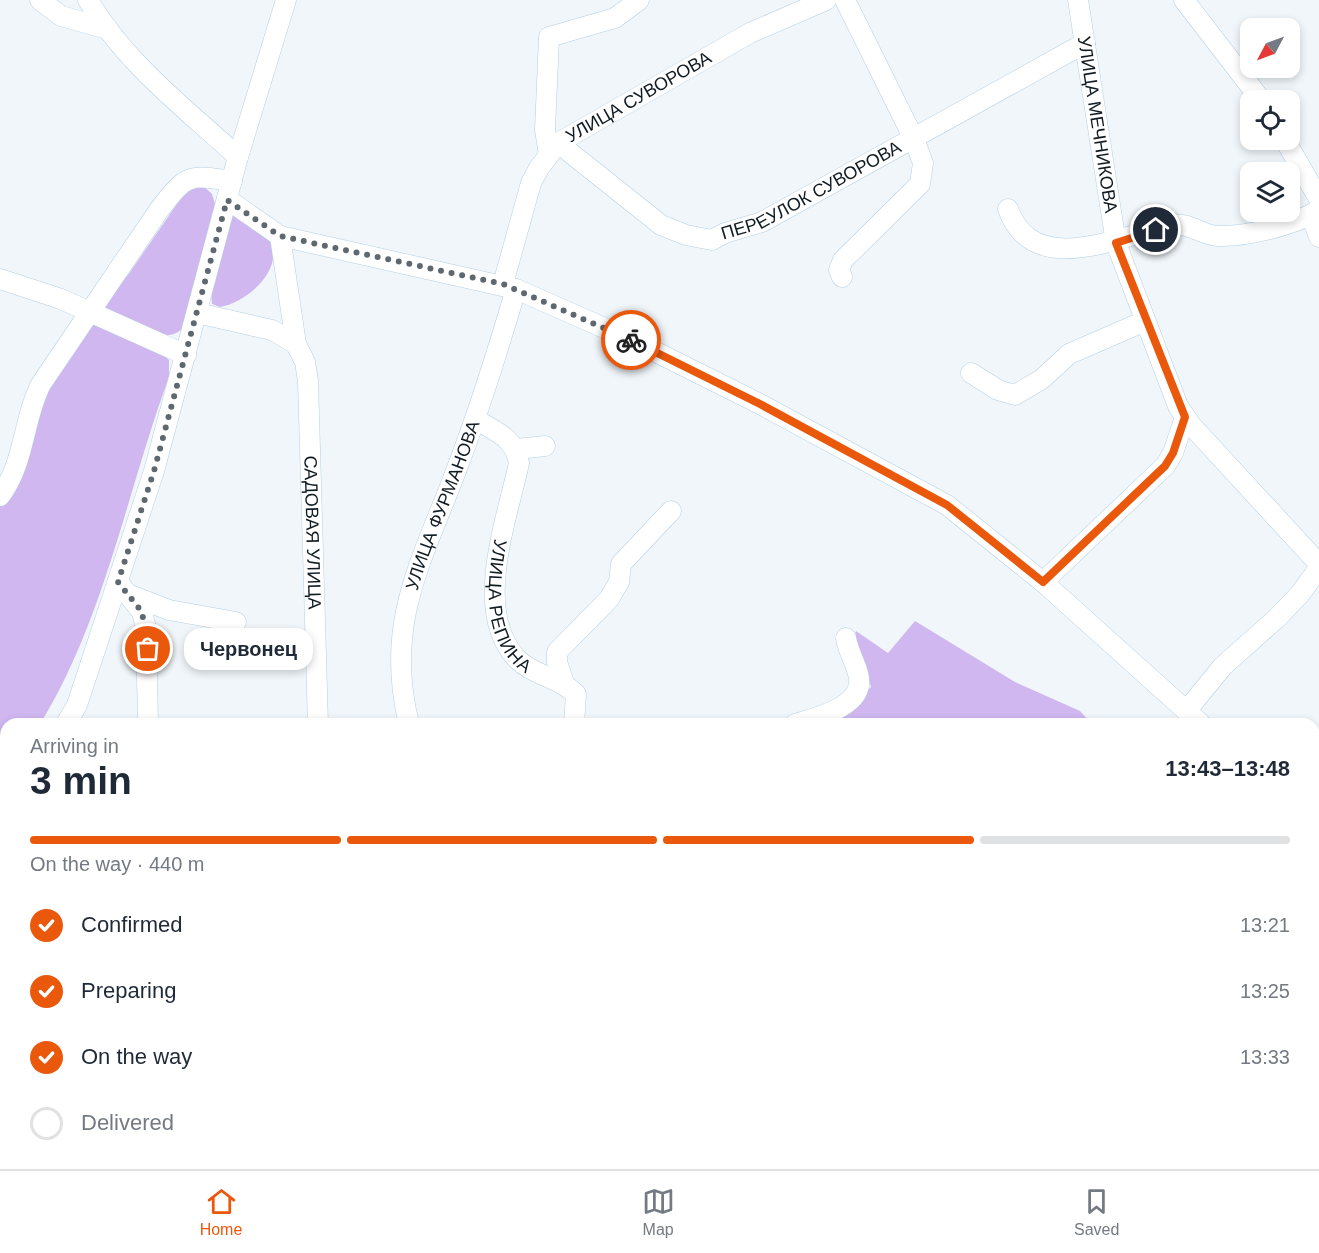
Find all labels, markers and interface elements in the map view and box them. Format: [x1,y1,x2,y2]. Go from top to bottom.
north arrow [1240,18,1300,78]
map controls [1240,18,1300,222]
street label: УЛИЦА МЕЧНИКОВА [1074,35,1121,214]
street label: УЛИЦА СУВОРОВА [562,47,715,146]
button: locate [1240,90,1300,150]
street label: ПЕРЕУЛОК СУВОРОВА [719,137,904,244]
button: layers [1240,162,1300,222]
pin [1130,204,1181,255]
icon: home [1139,213,1172,246]
courier [601,310,661,370]
icon: bike [615,324,648,357]
street label: УЛИЦА ФУРМАНОВА [402,418,484,592]
street label: САДОВАЯ УЛИЦА [300,455,325,610]
street label: УЛИЦА РЕПИНА [485,538,535,677]
pin [122,623,173,674]
callout: Червонец [184,628,313,670]
icon: bag [131,632,164,665]
text: Червонец [200,638,297,660]
text: Arriving in [30,735,119,757]
text: 13:43–13:48 [1165,756,1290,781]
text: 3 min [30,759,132,802]
text: On the way · 440 m [30,853,205,875]
icon: check [30,909,63,942]
text: Confirmed [81,912,182,937]
text: 13:21 [1240,914,1290,936]
icon: check [30,975,63,1008]
text: Preparing [81,978,176,1003]
text: 13:25 [1240,980,1290,1002]
icon: check [30,1041,63,1074]
text: On the way [81,1044,192,1069]
text: 13:33 [1240,1046,1290,1068]
text: Delivered [81,1110,174,1135]
tab: Home [200,1185,242,1239]
tab: Map [642,1185,675,1239]
tab: Saved [1074,1185,1119,1239]

